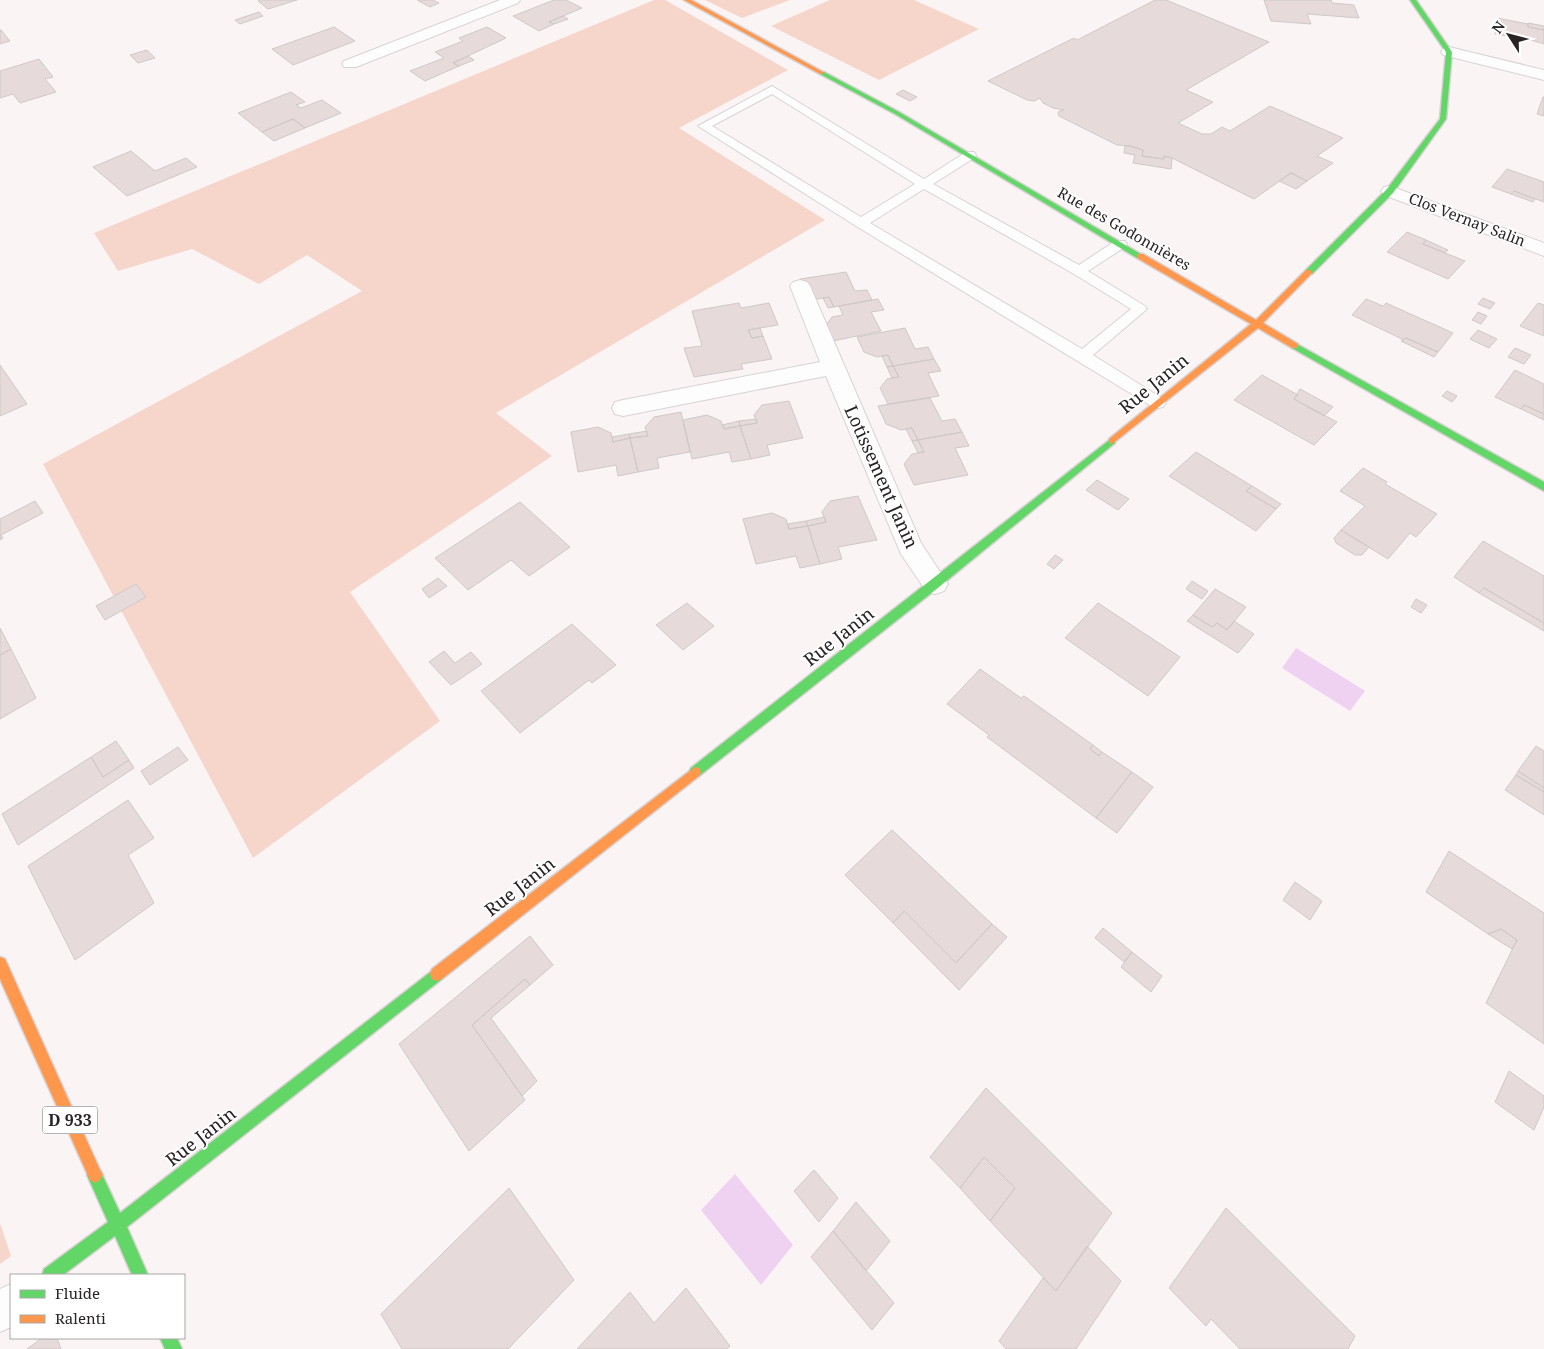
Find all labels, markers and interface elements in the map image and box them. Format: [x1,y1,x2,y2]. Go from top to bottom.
north arrow [1484,10,1534,60]
text: N [1487,17,1509,37]
street label: Rue des Godonnières [1054,182,1195,275]
street label: Clos Vernay Salin [1406,188,1529,251]
street label: Rue Janin [1114,348,1194,419]
street label: Lotissement Janin [840,401,924,552]
street label: Rue Janin [798,601,879,671]
street label: Rue Janin [479,851,560,921]
street label: Rue Janin [160,1101,241,1171]
road number: D 933 [42,1106,98,1134]
legend [10,1274,185,1339]
text: Fluide [55,1283,100,1303]
text: Ralenti [55,1308,106,1328]

